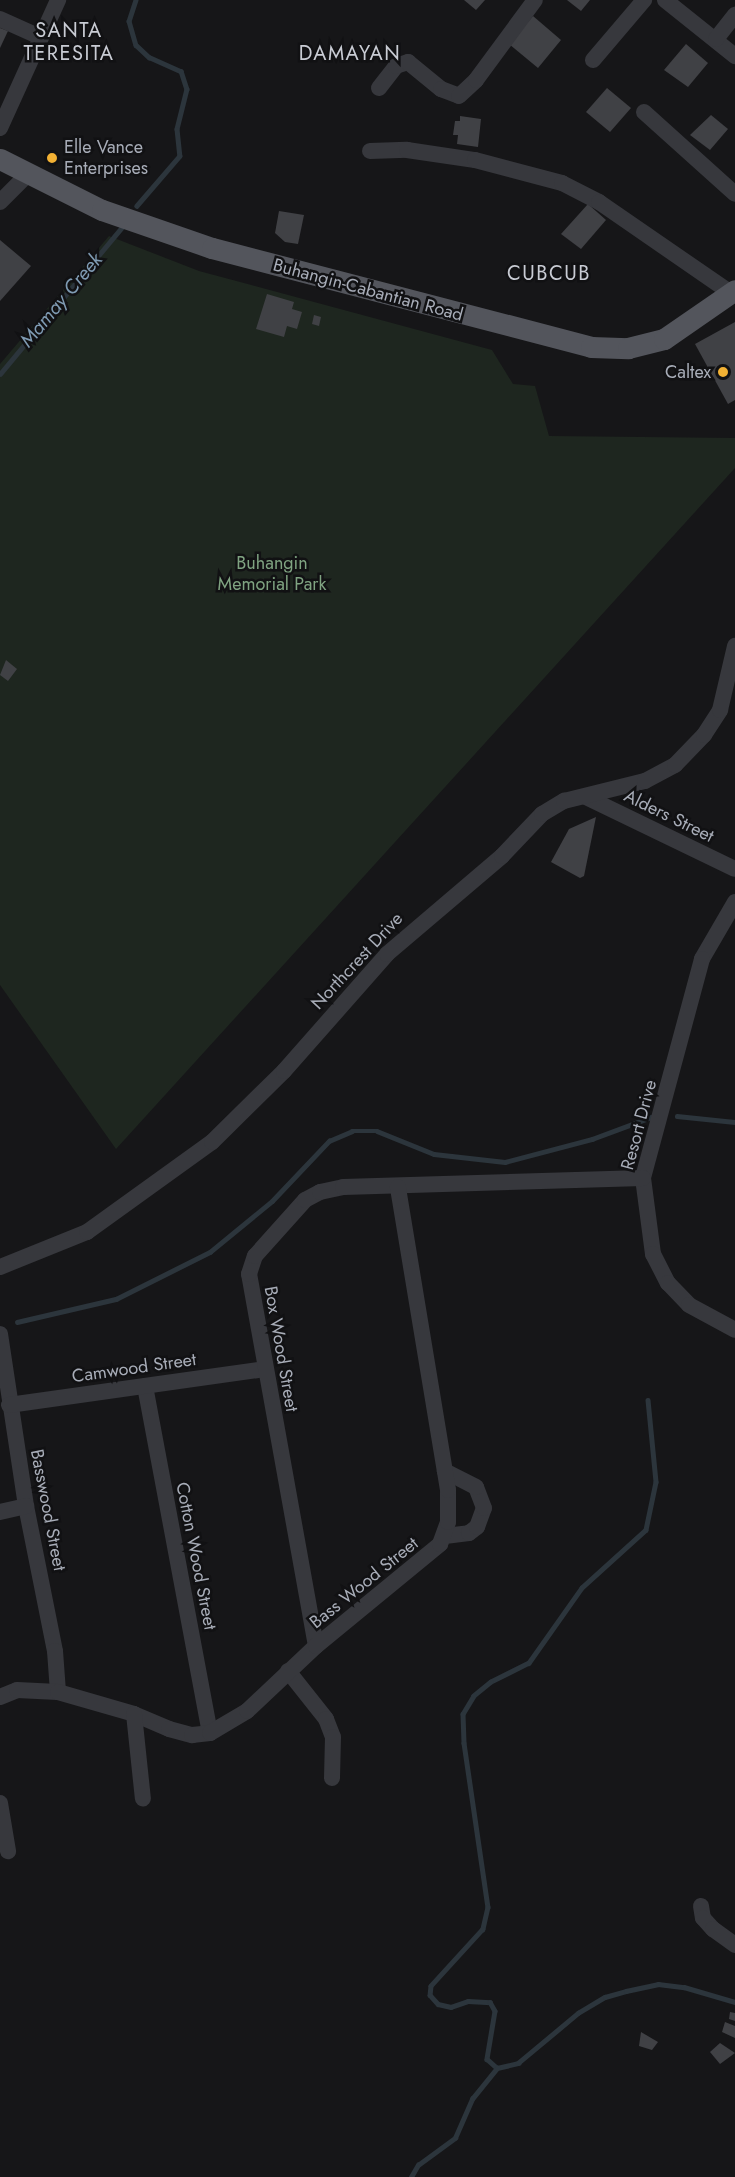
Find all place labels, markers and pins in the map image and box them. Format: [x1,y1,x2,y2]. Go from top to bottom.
place label: Elle Vance Enterprises [64,137,148,180]
marker: Elle Vance Enterprises [45,151,59,165]
place label: Caltex [665,361,711,383]
marker: Caltex [716,365,730,379]

